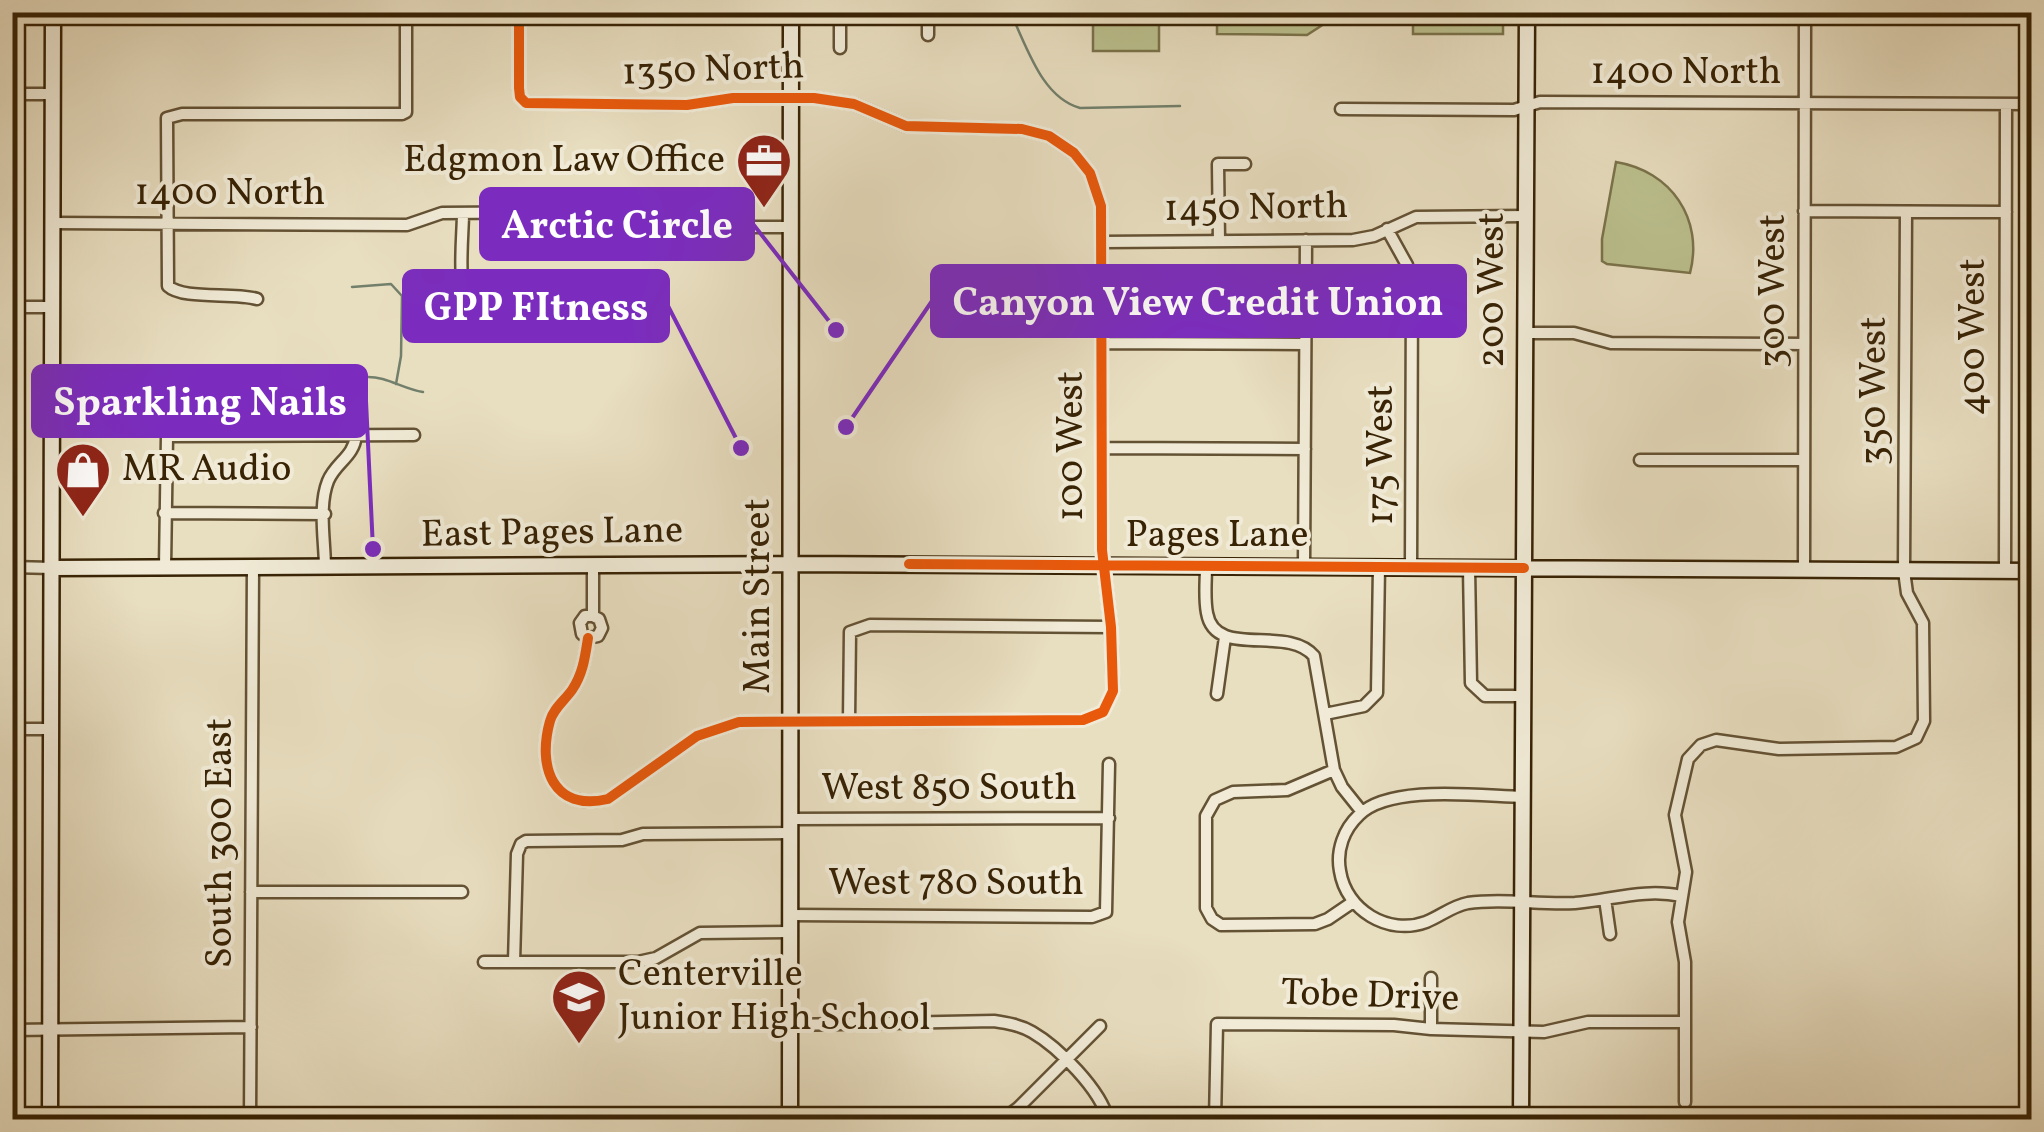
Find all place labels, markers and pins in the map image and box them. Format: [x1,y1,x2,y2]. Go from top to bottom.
office icon: Edgmon Law Office [734,131,794,210]
place label: Edgmon Law Office [403,135,725,188]
callout: Arctic Circle [481,189,753,259]
callout: Canyon View Credit Union [932,266,1465,336]
callout: GPP FItness [404,271,668,341]
callout: Sparkling Nails [33,366,366,436]
shop icon: MR Audio [53,440,113,519]
place label: MR Audio [122,444,291,497]
place label: Centerville Junior High School [618,949,931,1046]
school or university icon: Centerville Junior High School [549,967,609,1046]

